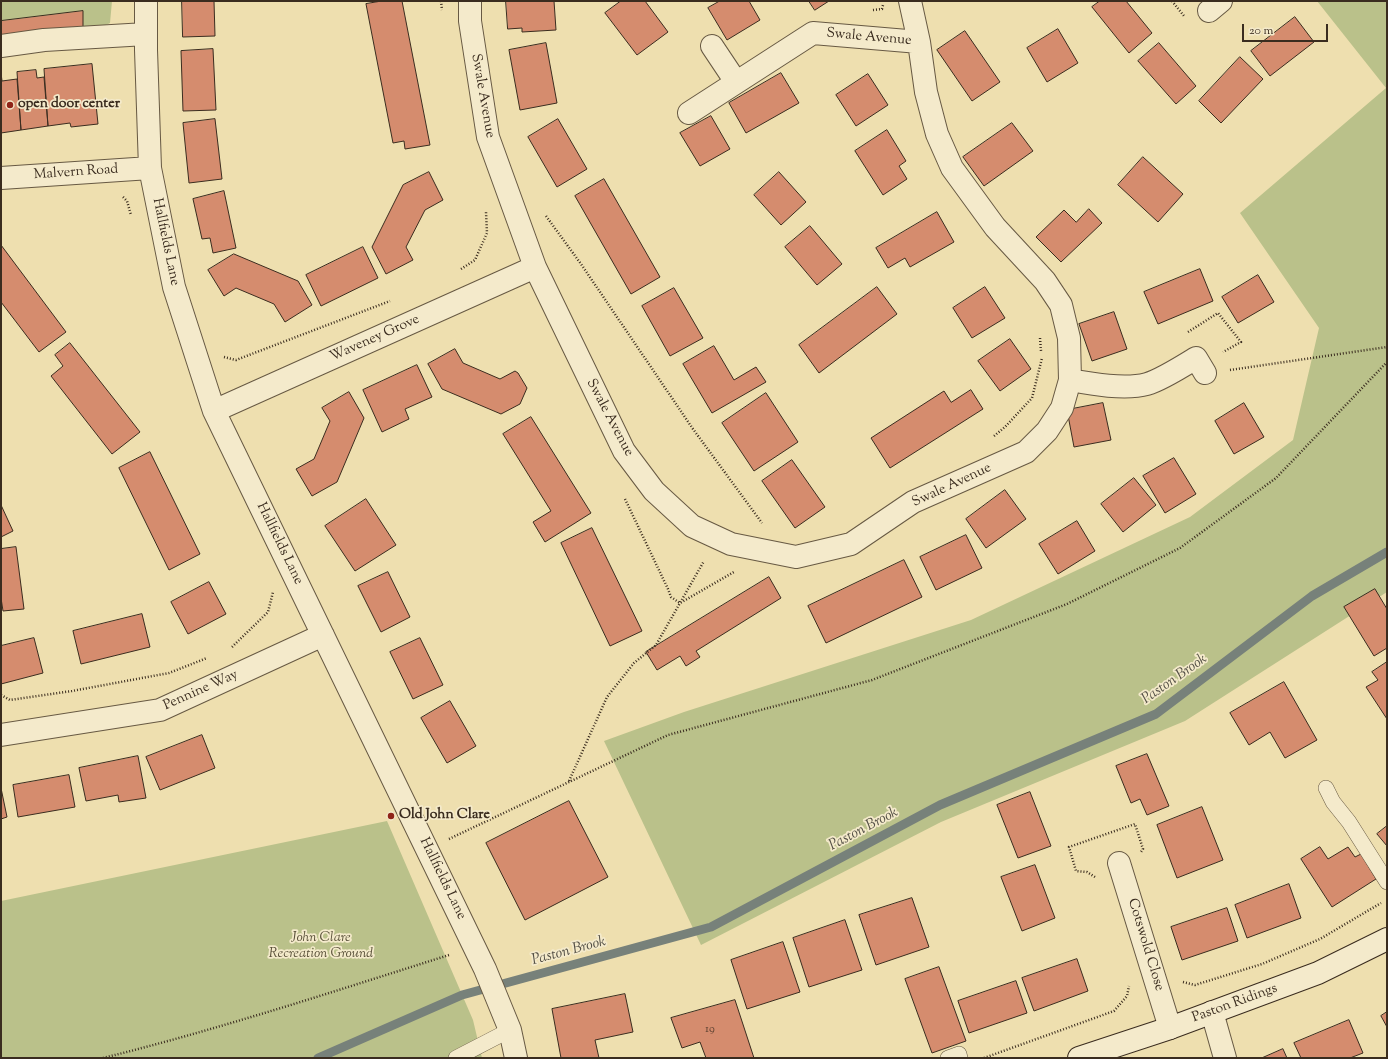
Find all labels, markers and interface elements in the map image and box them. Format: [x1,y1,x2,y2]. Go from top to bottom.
scale bar [1244,16,1330,42]
text: 20 m [1249,22,1273,40]
street label: Swale Avenue [826,26,912,50]
street label: Swale Avenue [466,53,498,139]
place label: open door center [18,97,120,113]
marker: open door center [5,100,15,110]
street label: Malvern Road [33,162,119,184]
street label: Hallfields Lane [148,197,182,287]
street label: Waveney Grove [328,312,422,366]
street label: Swale Avenue [582,376,636,460]
street label: Swale Avenue [910,460,994,512]
street label: Hallfields Lane [252,500,306,588]
water label: Paston Brook [1139,651,1211,709]
street label: Pennine Way [161,667,241,715]
water label: Paston Brook [826,804,902,856]
place label: Old John Clare [399,808,490,824]
marker: Old John Clare [386,811,396,821]
street label: Hallfields Lane [415,835,469,923]
street label: Cotswold Close [1123,897,1167,993]
park label: John Clare Recreation Ground [269,931,373,964]
water label: Paston Brook [530,934,608,970]
street label: Paston Ridings [1190,981,1280,1027]
house number: 19 [705,1023,715,1037]

